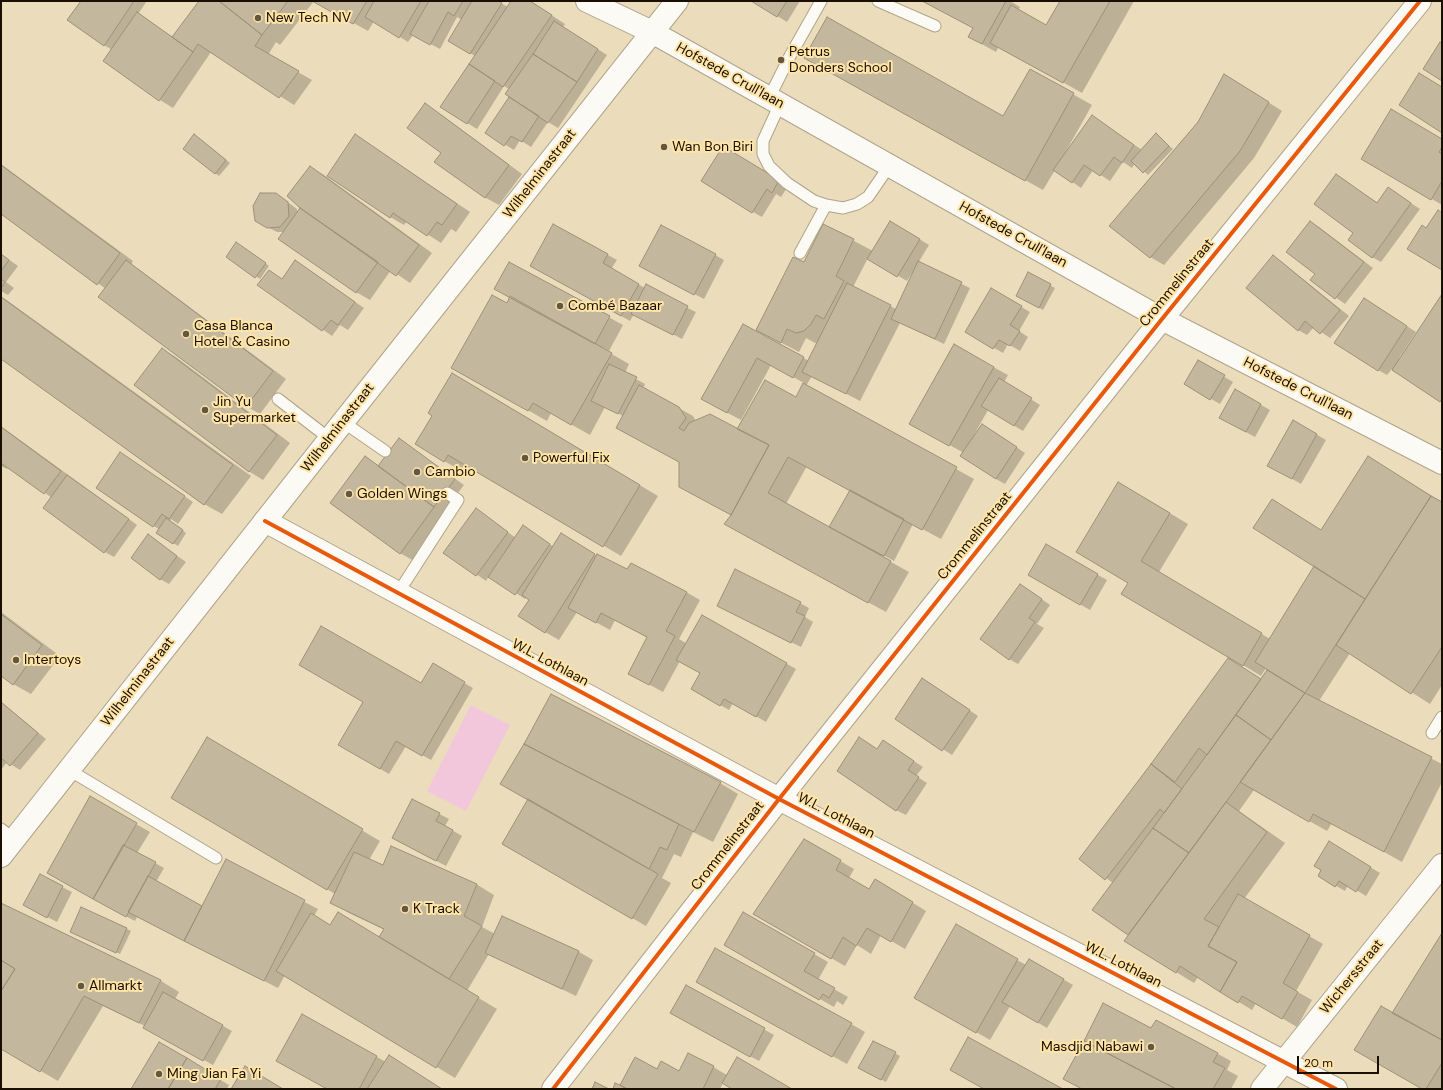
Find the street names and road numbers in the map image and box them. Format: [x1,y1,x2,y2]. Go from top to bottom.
street label: Hofstede Crull'laan [673,39,787,113]
street label: Wilhelminastraat [500,126,580,222]
street label: Hofstede Crull'laan [956,198,1070,272]
street label: Crommelinstraat [1136,236,1218,330]
street label: Hofstede Crull'laan [1240,354,1356,424]
street label: Wilhelminastraat [298,380,378,476]
street label: Crommelinstraat [934,489,1016,583]
street label: Wilhelminastraat [98,634,178,730]
street label: W.L. Lothlaan [509,636,591,690]
street label: W.L. Lothlaan [795,789,877,843]
street label: Crommelinstraat [688,798,768,894]
street label: Wichersstraat [1317,936,1387,1018]
street label: W.L. Lothlaan [1082,938,1164,992]

